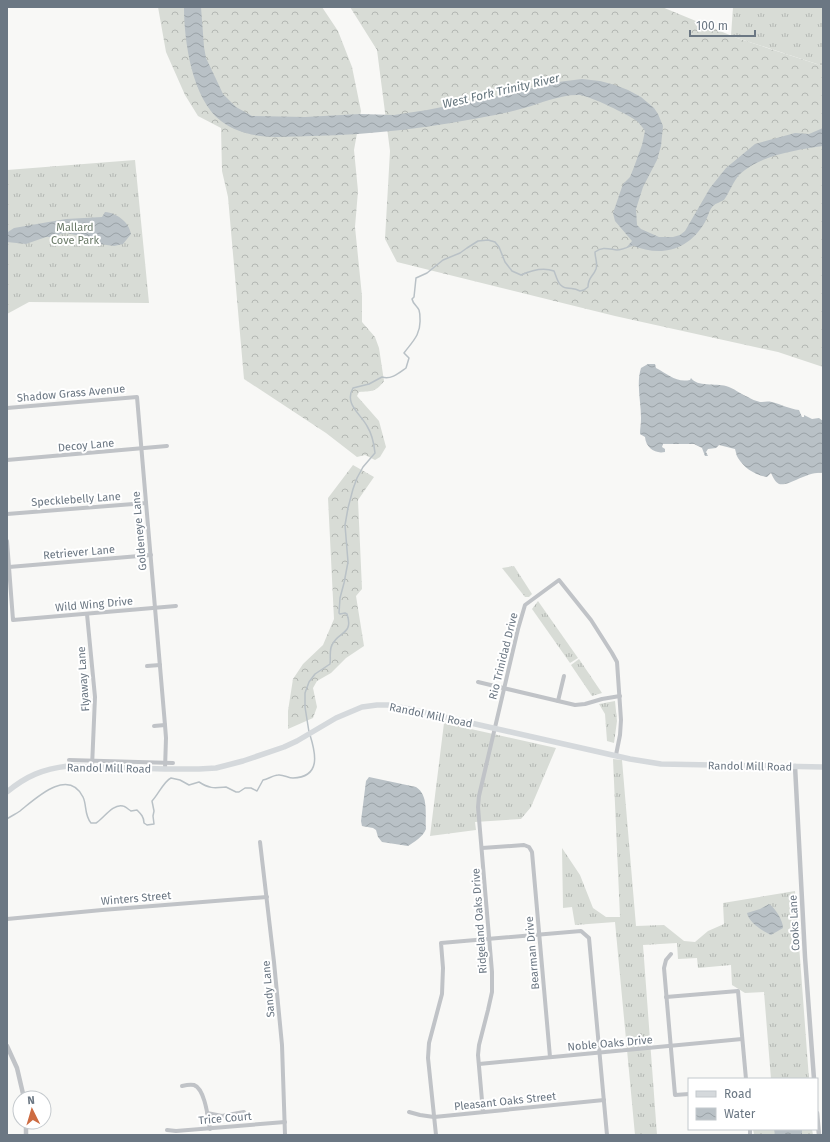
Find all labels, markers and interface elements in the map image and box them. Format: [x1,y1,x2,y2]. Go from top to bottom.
scale bar [690,12,755,38]
text: 100 m [696,19,728,33]
water label: West Fork Trinity River [441,71,561,111]
park label: Mallard Cove Park [51,221,99,247]
street label: Shadow Grass Avenue [16,382,126,405]
street label: Decoy Lane [57,437,115,454]
street label: Specklebelly Lane [31,490,121,509]
street label: Goldeneye Lane [130,491,149,571]
street label: Retriever Lane [43,543,116,562]
street label: Wild Wing Drive [55,595,133,614]
street label: Rio Trinidad Drive [486,611,521,701]
street label: Flyaway Lane [75,646,92,712]
street label: Randol Mill Road [388,700,474,731]
street label: Randol Mill Road [708,759,792,774]
street label: Randol Mill Road [67,761,151,776]
street label: Ridgeland Oaks Drive [469,868,490,974]
street label: Winters Street [100,889,172,908]
street label: Cooks Lane [787,895,802,951]
street label: Bearman Drive [523,916,542,990]
street label: Sandy Lane [260,960,277,1018]
street label: Noble Oaks Drive [567,1033,653,1054]
legend [688,1078,818,1130]
text: Road [724,1087,752,1101]
north arrow [12,1090,52,1130]
street label: Pleasant Oaks Street [453,1090,557,1113]
text: N [27,1094,35,1107]
text: Water [724,1107,756,1121]
street label: Trice Court [198,1110,252,1127]

